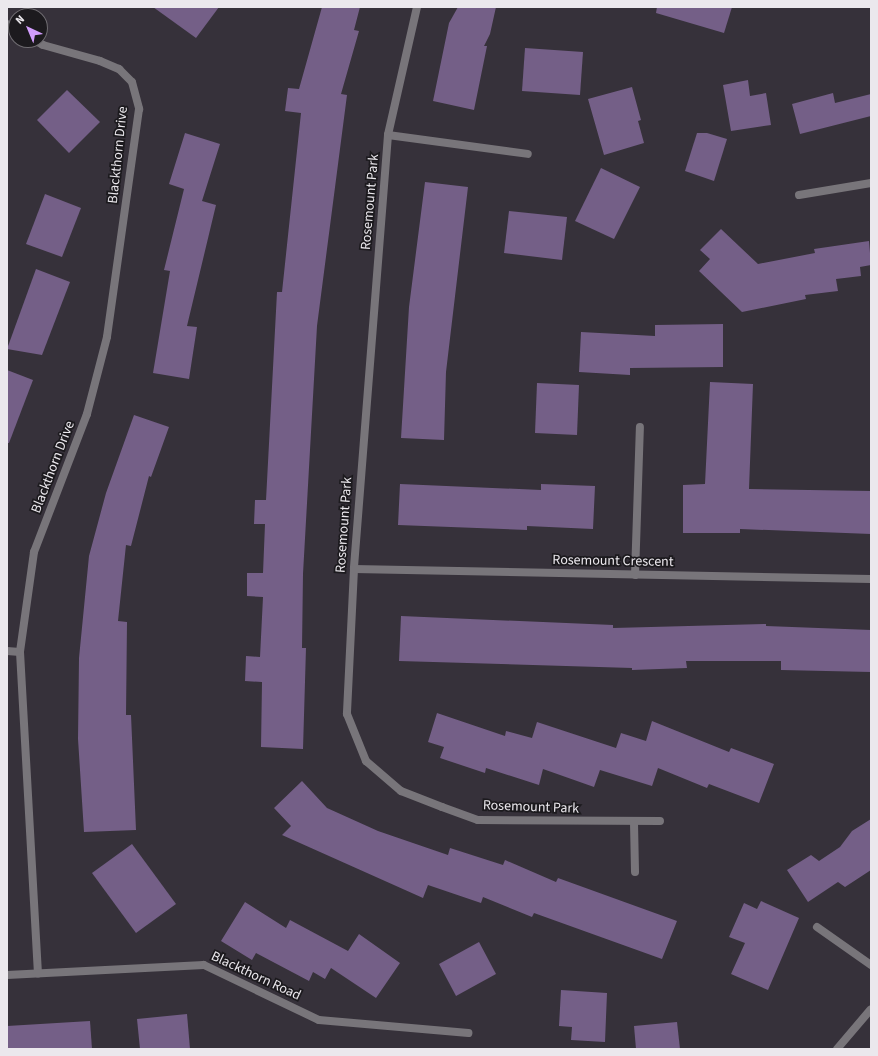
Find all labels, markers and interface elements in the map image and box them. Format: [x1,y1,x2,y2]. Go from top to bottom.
north arrow [8,8,48,48]
text: N [12,12,28,28]
street label: Blackthorn Drive [105,106,131,204]
street label: Rosemount Park [357,153,383,251]
street label: Blackthorn Drive [28,418,78,516]
street label: Rosemount Park [332,476,356,574]
street label: Rosemount Crescent [552,552,674,570]
street label: Rosemount Park [483,797,579,817]
street label: Blackthorn Road [208,948,304,1004]

